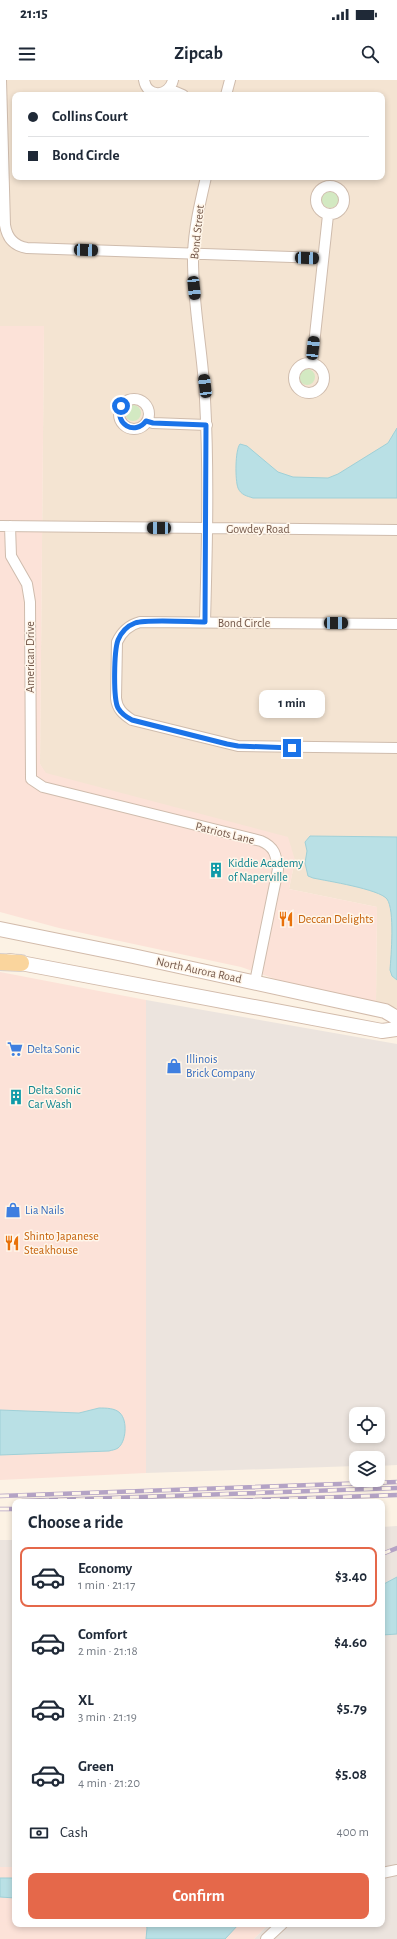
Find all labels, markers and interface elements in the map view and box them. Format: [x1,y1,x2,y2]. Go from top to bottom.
text: 21:15 [20,6,48,21]
icon: menu [16,43,38,65]
icon: search [359,43,381,65]
text: Zipcab [174,45,223,63]
text: Collins Court [52,109,128,124]
text: Bond Circle [52,148,120,163]
street label: Bond Street [188,204,206,260]
car [74,244,98,256]
car [295,252,319,264]
car [187,275,201,301]
car [306,335,320,361]
car [198,373,212,399]
route start [112,397,130,415]
car [147,522,171,534]
street label: Gowdey Road [226,523,290,536]
street label: Bond Circle [218,617,270,629]
car [324,617,348,629]
street label: American Drive [24,621,36,693]
callout: 1 min [259,690,325,718]
text: 1 min [278,697,306,710]
route end [283,739,301,757]
street label: Patriots Lane [194,820,256,846]
place label: Kiddie Academy of Naperville [228,857,303,883]
building icon: Kiddie Academy of Naperville [207,861,225,879]
restaurant icon: Deccan Delights [277,910,295,928]
place label: Deccan Delights [298,913,374,925]
street label: North Aurora Road [155,955,243,985]
supermarket icon: Delta Sonic [6,1040,24,1058]
place label: Delta Sonic [27,1043,80,1055]
place label: Illinois Brick Company [186,1053,255,1080]
shop icon: Illinois Brick Company [165,1057,183,1075]
place label: Delta Sonic Car Wash [28,1084,81,1110]
building icon: Delta Sonic Car Wash [7,1088,25,1106]
shop icon: Lia Nails [4,1201,22,1219]
place label: Lia Nails [25,1204,64,1216]
place label: Shinto Japanese Steakhouse [24,1230,99,1256]
restaurant icon: Shinto Japanese Steakhouse [3,1234,21,1252]
map controls [349,1407,385,1487]
button: locate [349,1407,385,1443]
button: layers [349,1451,385,1487]
text: Choose a ride [28,1514,123,1532]
icon: car [30,1559,66,1595]
text: Economy [78,1561,132,1576]
text: $3.40 [335,1569,367,1584]
text: 1 min · 21:17 [78,1579,135,1592]
icon: car [30,1625,66,1661]
text: Comfort [78,1627,127,1642]
text: $4.60 [334,1635,367,1650]
text: 2 min · 21:18 [78,1645,138,1658]
icon: car [30,1691,66,1727]
text: XL [78,1693,94,1708]
text: $5.79 [337,1701,367,1716]
text: 3 min · 21:19 [78,1711,137,1724]
icon: car [30,1757,66,1793]
text: Green [78,1759,114,1774]
text: $5.08 [335,1767,367,1782]
text: 4 min · 21:20 [78,1777,140,1790]
icon: cash [28,1822,50,1844]
text: Cash [60,1825,88,1840]
text: 400 m [336,1826,369,1839]
button: Confirm [28,1873,369,1919]

